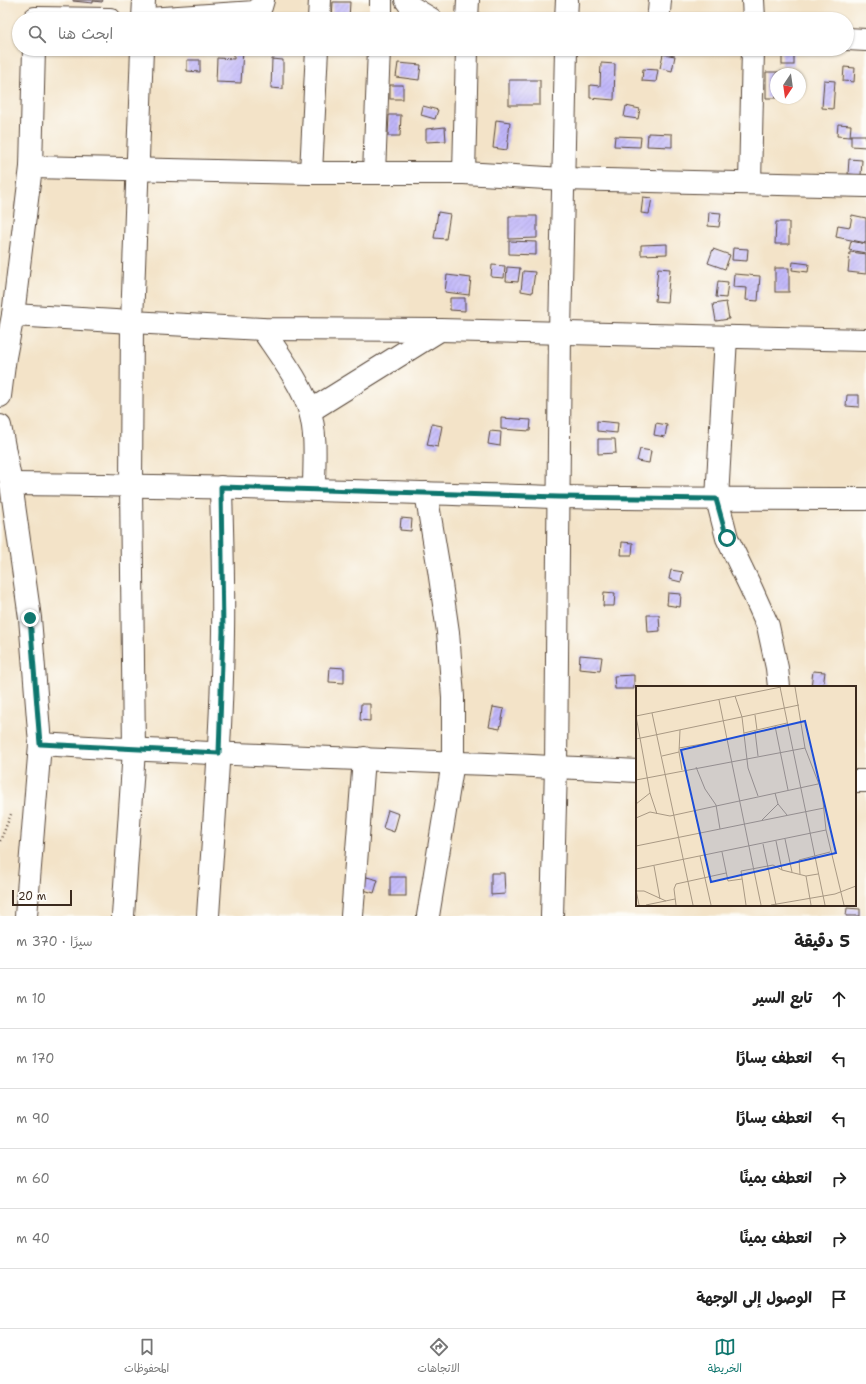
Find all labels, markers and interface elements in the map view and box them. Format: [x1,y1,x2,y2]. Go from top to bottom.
search box [12,12,854,56]
icon: search [26,23,48,45]
text: ابحث هنا [58,24,113,44]
north arrow [770,68,806,104]
route start [718,529,736,547]
route end [21,609,39,627]
inset map [636,686,856,906]
scale bar [12,888,72,907]
text: 20 m [18,889,46,904]
text: 5 دقيقة [794,930,850,952]
text: سيرًا · 370 m [16,933,93,950]
text: تابع السير [753,988,812,1008]
icon: ahead [828,988,850,1010]
text: 10 m [16,990,46,1007]
text: انعطف يسارًا [736,1048,812,1068]
icon: left [828,1048,850,1070]
text: 170 m [16,1050,54,1067]
text: انعطف يسارًا [736,1108,812,1128]
icon: left [828,1108,850,1130]
text: 90 m [16,1110,50,1127]
text: انعطف يمينًا [740,1168,812,1188]
icon: right [828,1168,850,1190]
text: 60 m [16,1170,50,1187]
text: انعطف يمينًا [740,1228,812,1248]
icon: right [828,1228,850,1250]
text: 40 m [16,1230,50,1247]
text: الوصول إلى الوجهة [696,1288,812,1308]
icon: arrive [828,1288,850,1310]
tab: المحفوظات [124,1336,169,1378]
tab: الاتجاهات [417,1336,460,1378]
tab: الخريطة [708,1336,742,1378]

